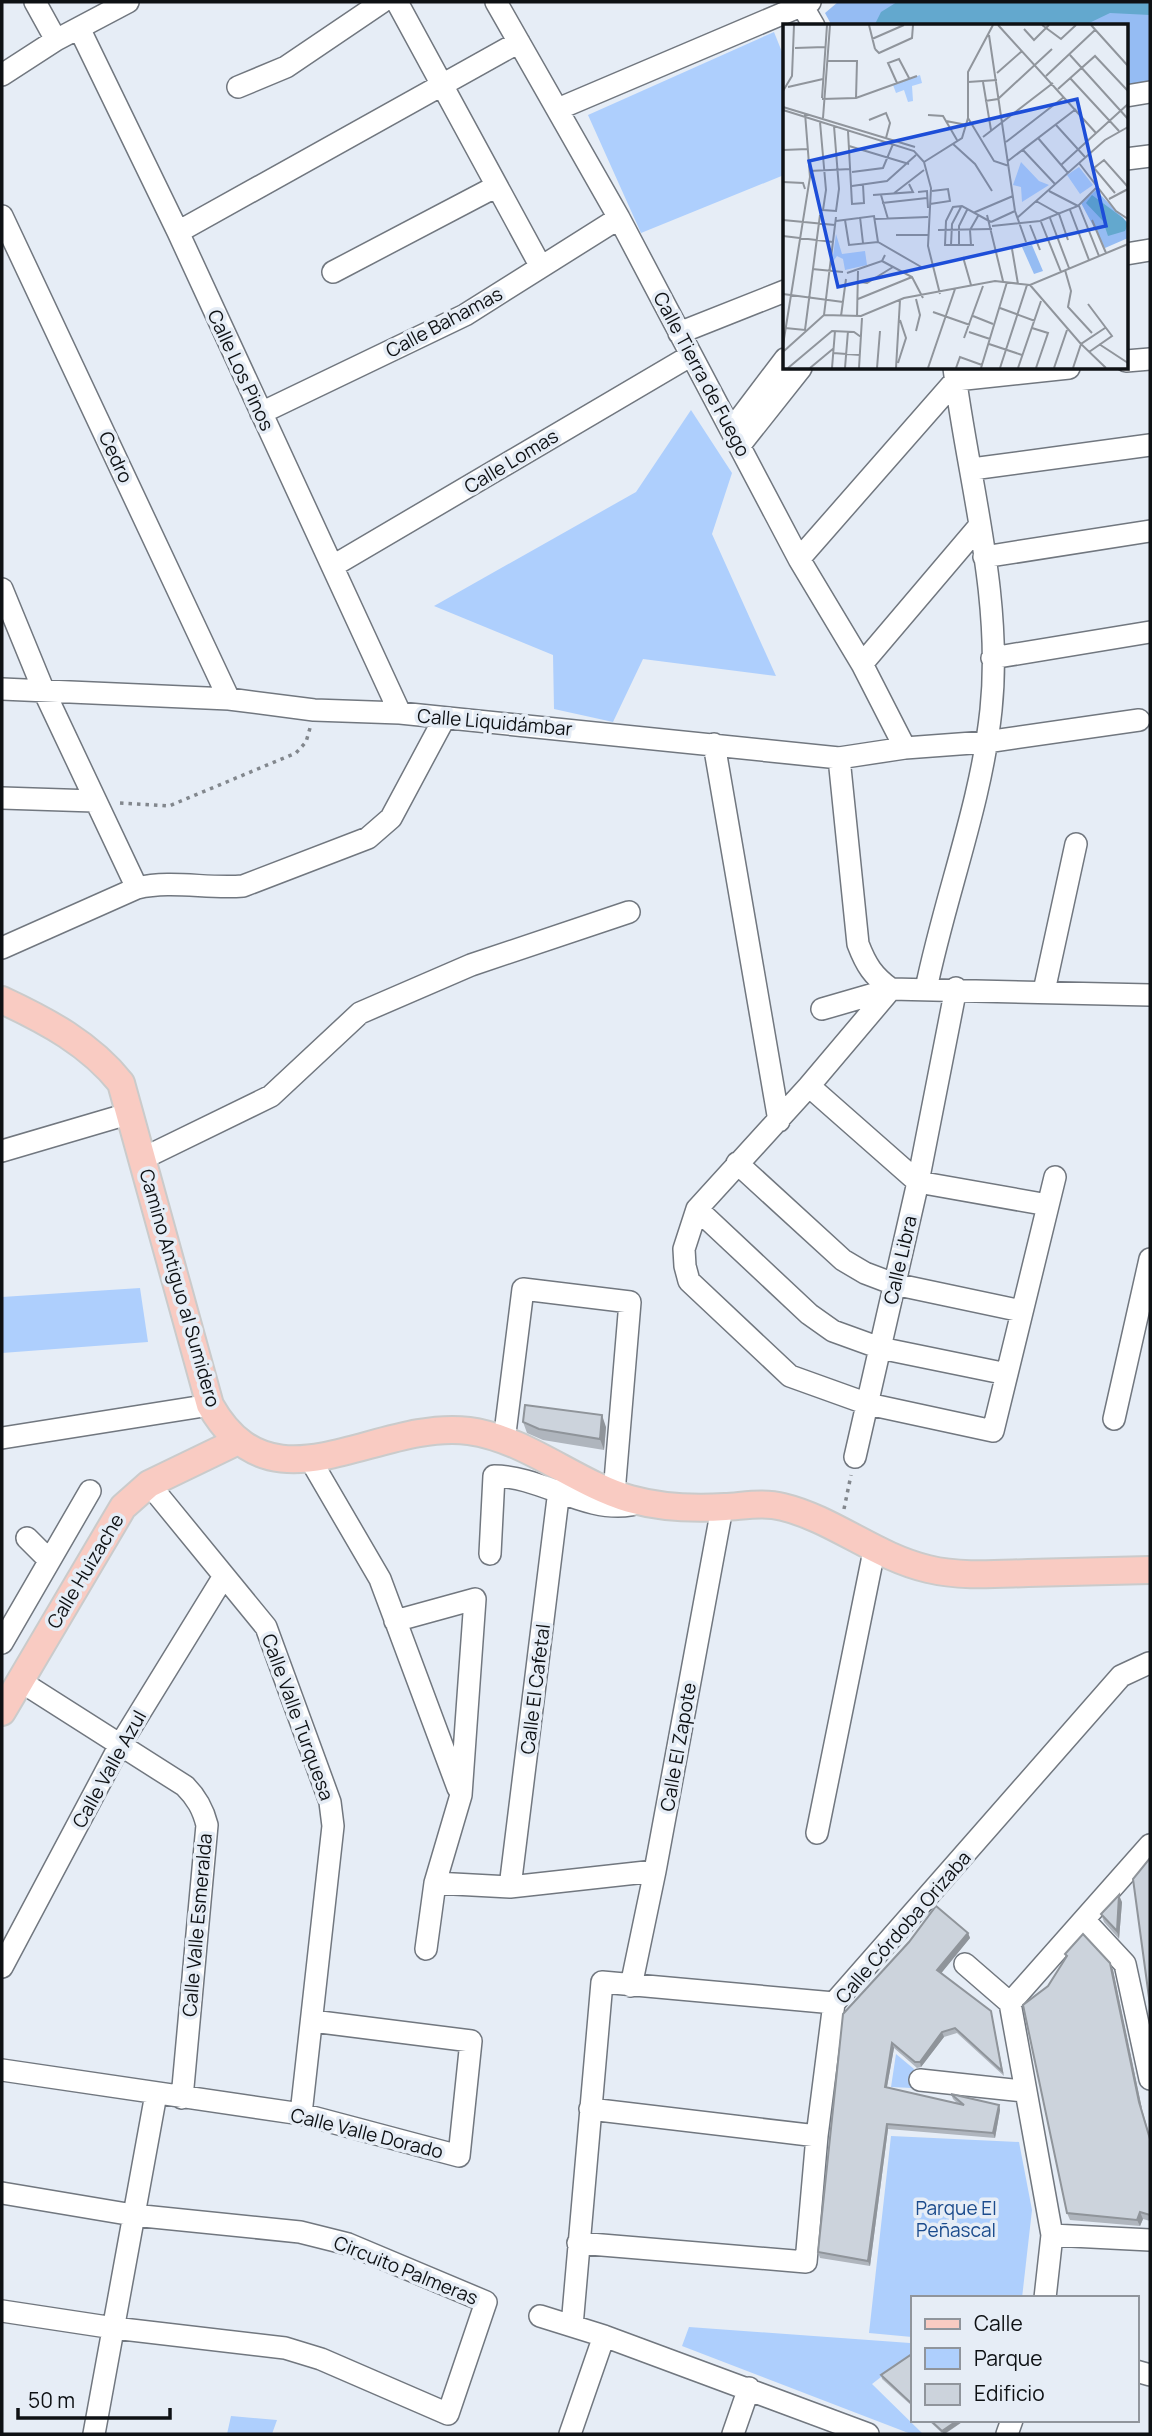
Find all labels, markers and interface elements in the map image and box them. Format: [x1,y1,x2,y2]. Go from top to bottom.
inset map [783,24,1128,369]
street label: Calle Bahamas [381,280,507,364]
street label: Calle Tierra de Fuego [648,287,756,461]
street label: Calle Los Pinos [202,305,280,435]
street label: Calle Lomas [459,423,563,499]
street label: Cedro [93,427,139,487]
street label: Calle Liquidámbar [416,702,574,742]
street label: Camino Antiguo al Sumidero [134,1166,226,1410]
street label: Calle Libra [877,1213,923,1307]
street label: Calle Huizache [40,1509,130,1633]
street label: Calle El Cafetal [514,1622,556,1756]
street label: Calle Valle Turquesa [256,1630,340,1804]
street label: Calle El Zapote [654,1681,702,1813]
street label: Calle Valle Azul [66,1706,152,1832]
street label: Calle Valle Esmeralda [176,1832,218,2018]
street label: Calle Córdoba Orizaba [829,1845,977,2009]
street label: Calle Valle Dorado [288,2101,446,2165]
park label: Parque El Peñascal [915,2195,997,2243]
street label: Circuito Palmeras [330,2229,482,2311]
legend [911,2296,1138,2422]
text: Calle [974,2309,1023,2337]
text: Parque [974,2344,1043,2372]
scale bar [18,2376,170,2420]
text: Edificio [974,2379,1045,2407]
text: 50 m [28,2386,75,2414]

